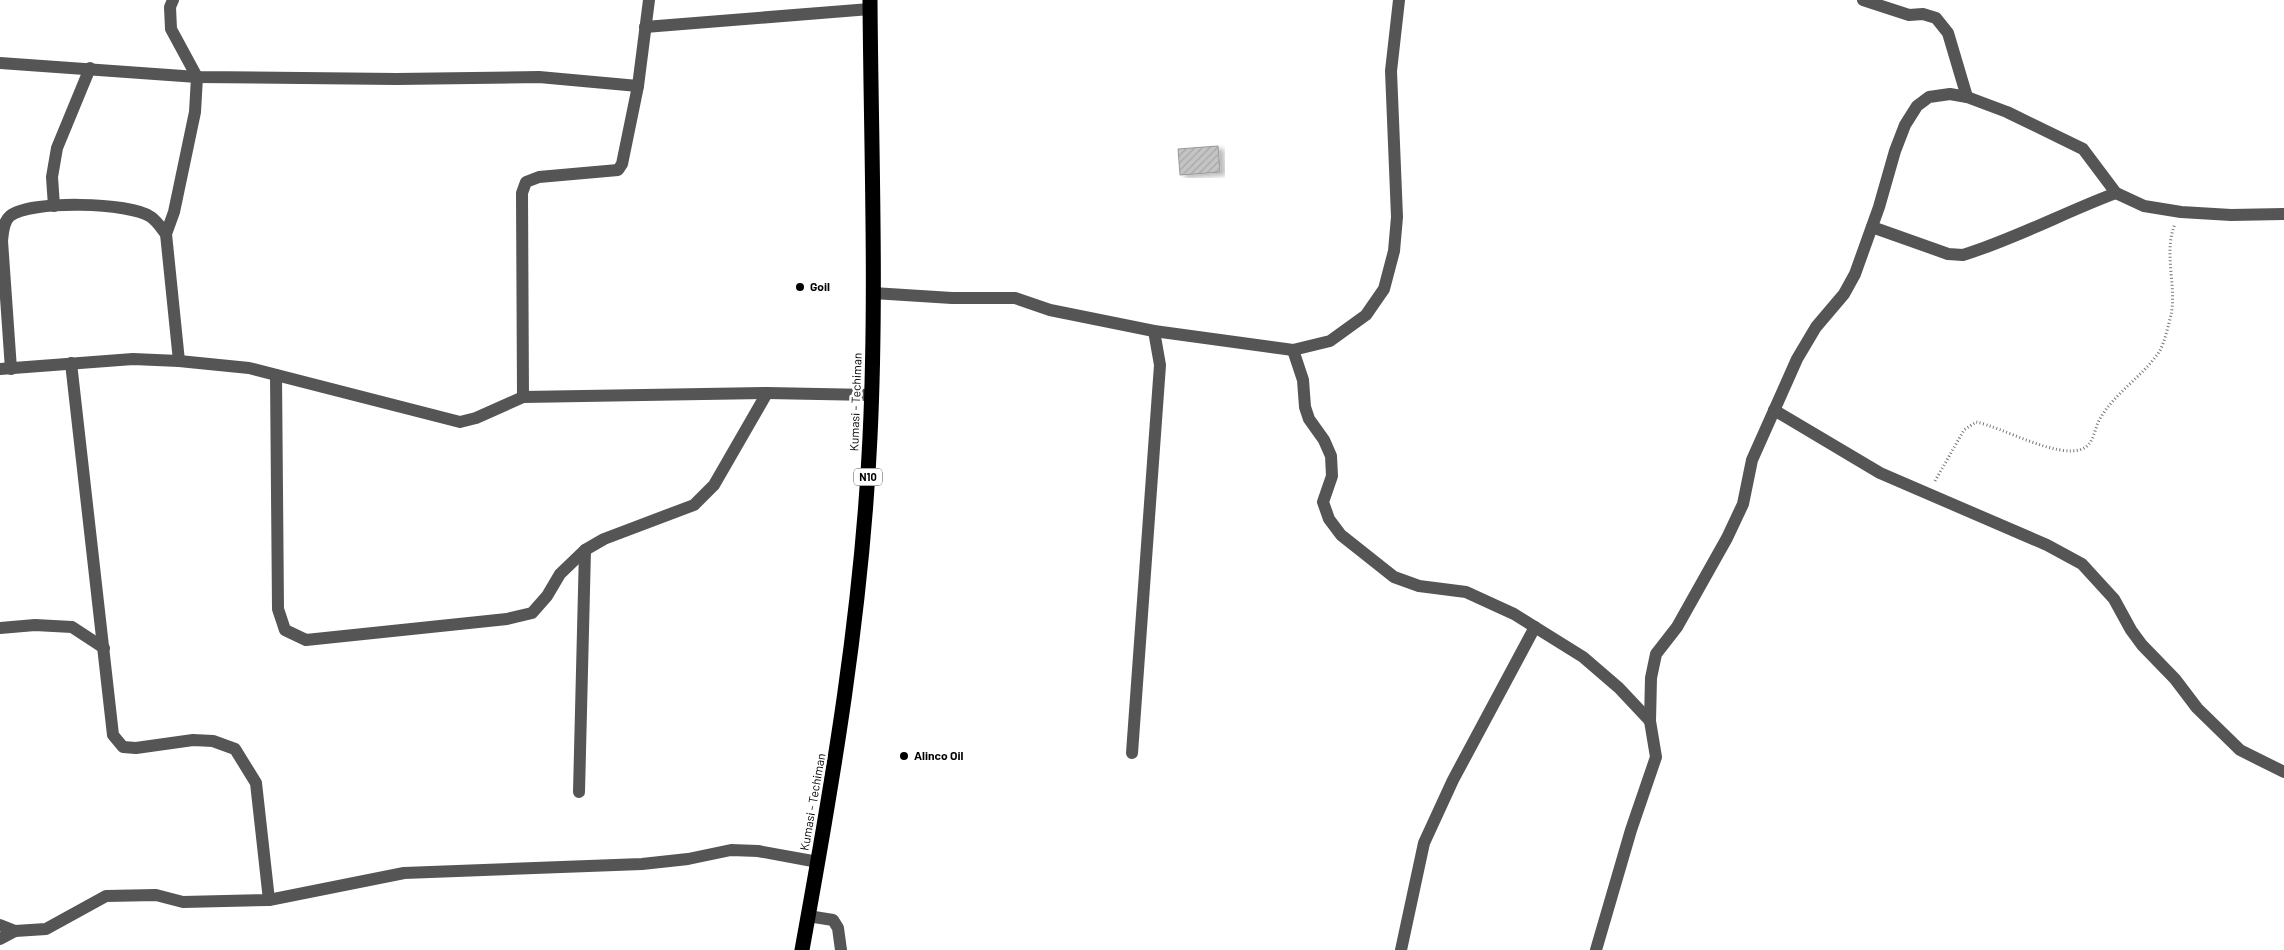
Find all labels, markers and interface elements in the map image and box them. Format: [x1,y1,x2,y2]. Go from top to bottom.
place label: Goil [810,279,830,293]
marker: Goil [794,281,806,293]
street label: Kumasi - Techiman [846,352,864,452]
road number: N10 [854,468,882,486]
place label: Alinco Oil [914,748,964,762]
marker: Alinco Oil [898,750,910,762]
street label: Kumasi - Techiman [797,752,827,852]

